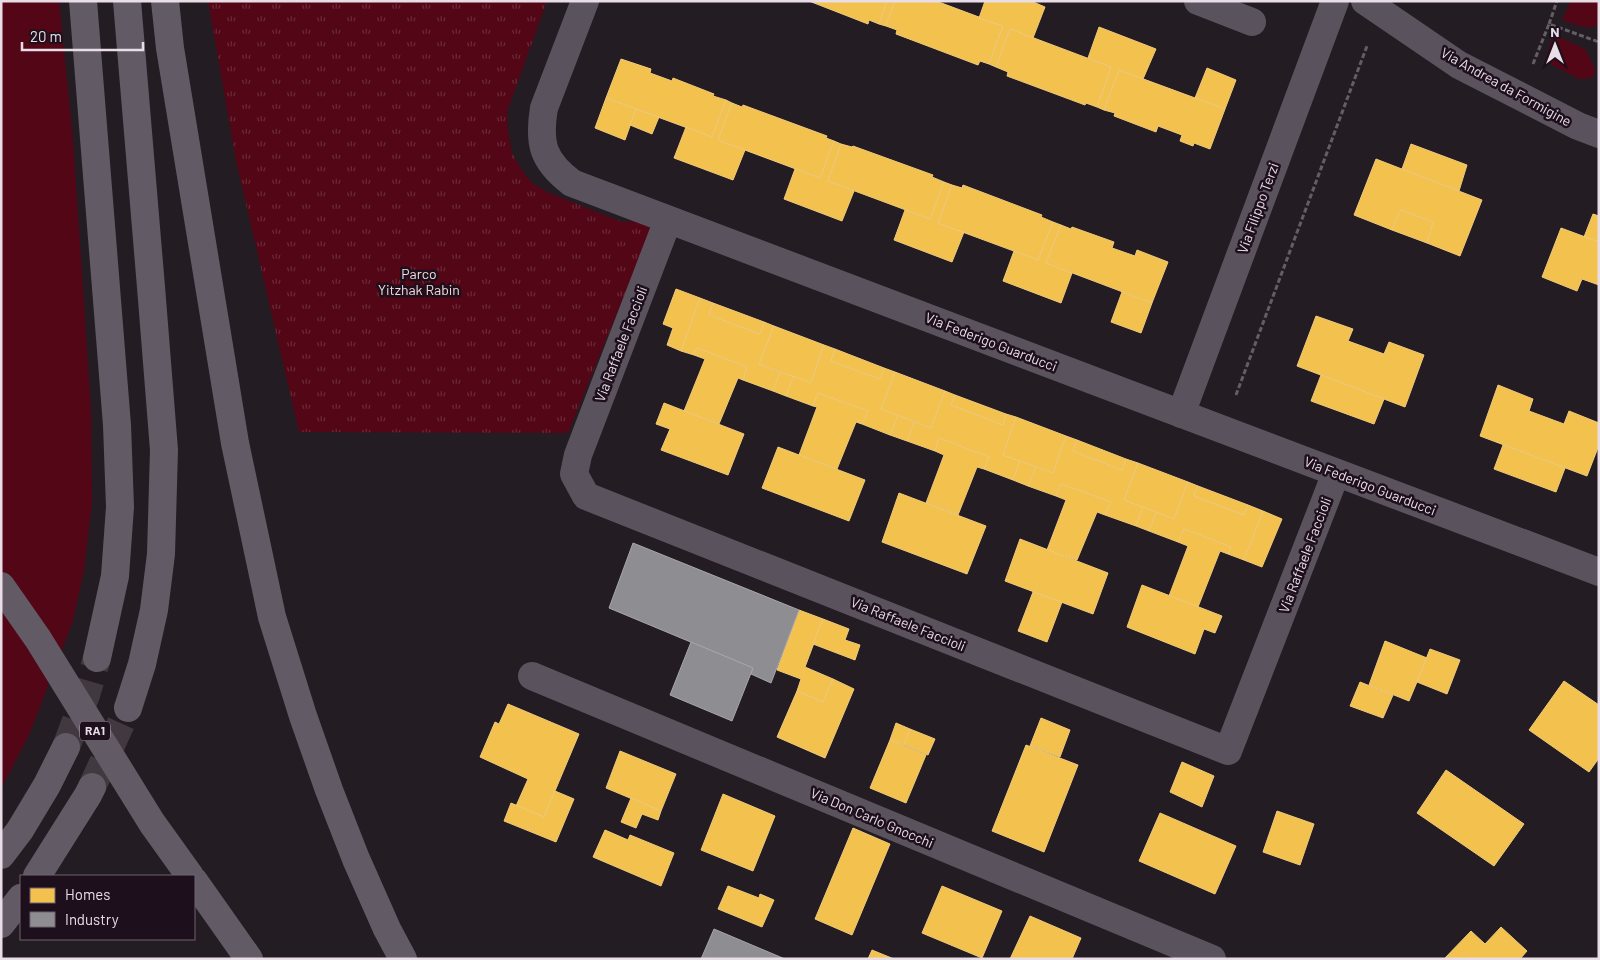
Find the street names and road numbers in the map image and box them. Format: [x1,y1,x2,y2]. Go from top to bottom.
street label: Via Andrea da Formigine [1438,44,1574,130]
street label: Via Filippo Terzi [1233,160,1282,255]
street label: Via Raffaele Faccioli [591,284,650,404]
street label: Via Federigo Guarducci [923,309,1059,375]
street label: Via Federigo Guarducci [1302,453,1438,519]
street label: Via Raffaele Faccioli [1275,495,1334,615]
street label: Via Raffaele Faccioli [848,593,968,654]
road number: RA1 [80,721,110,740]
street label: Via Don Carlo Gnocchi [808,784,936,851]

